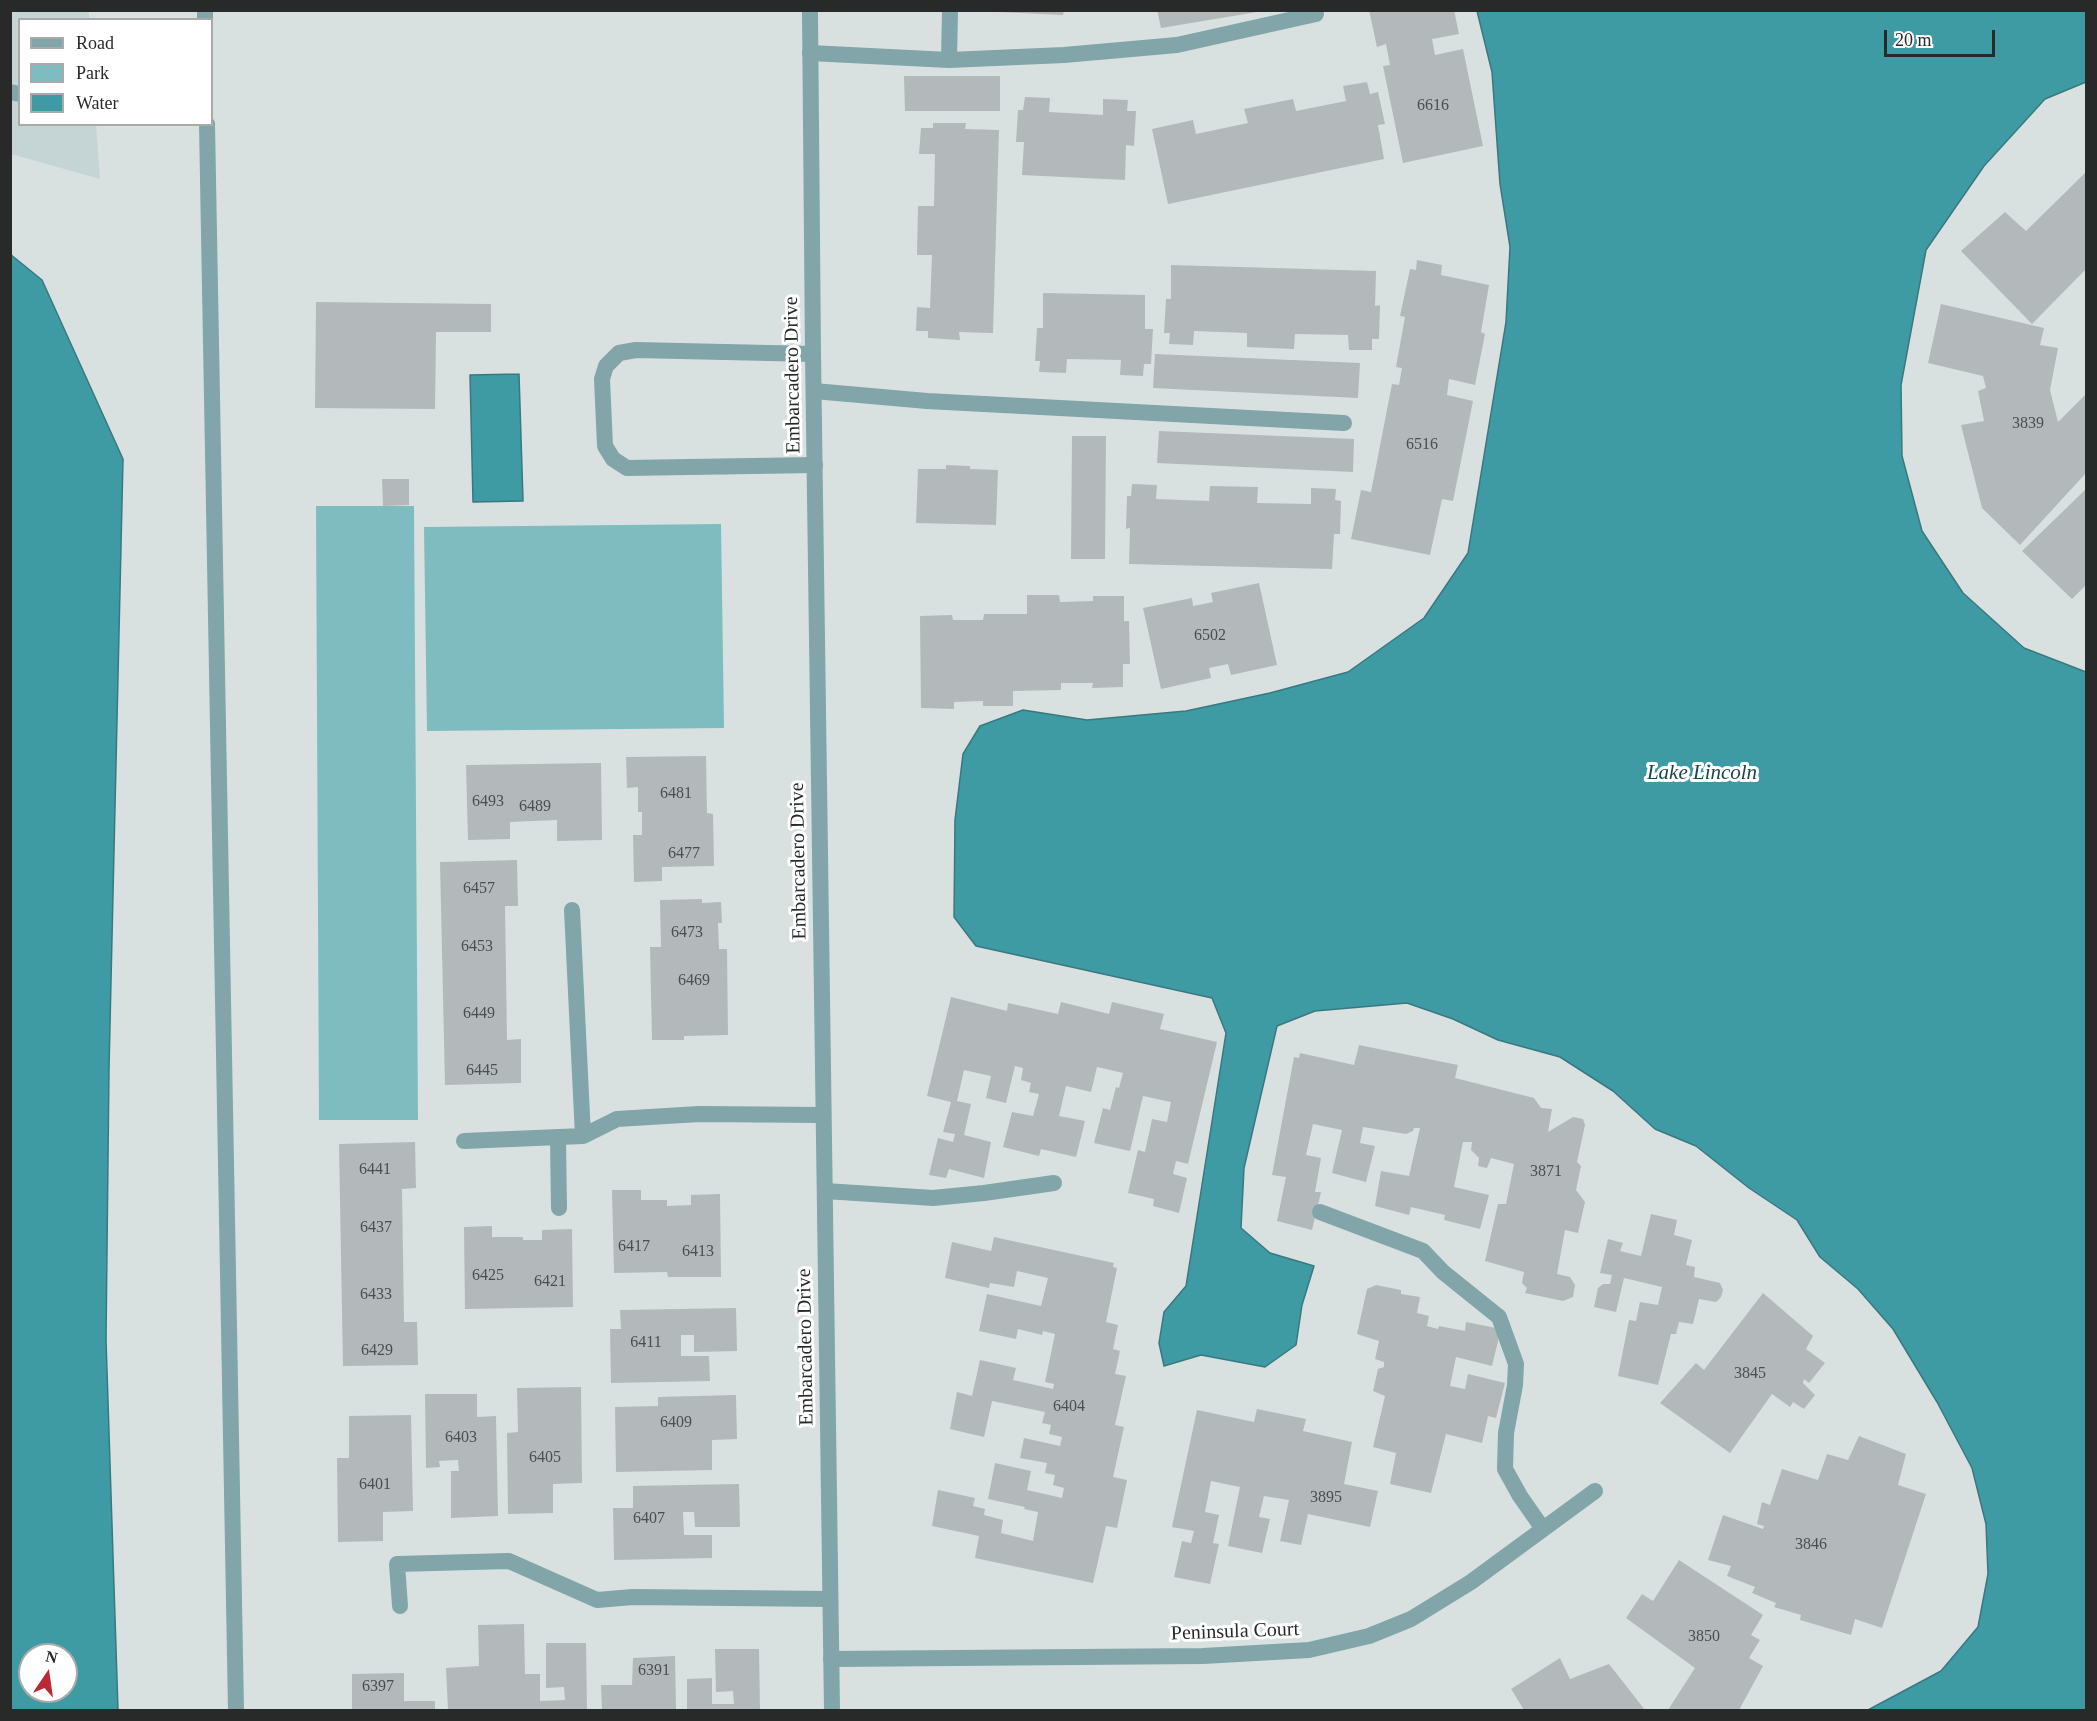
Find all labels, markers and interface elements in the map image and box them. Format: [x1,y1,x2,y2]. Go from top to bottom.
legend [18,18,213,126]
scale bar [1887,18,1998,56]
text: 20 m [1895,30,1932,50]
text: Road [76,33,114,53]
text: Park [76,63,109,83]
text: Water [76,93,119,113]
house number: 6616 [1417,96,1449,116]
street label: Embarcadero Drive [780,296,806,454]
house number: 3839 [2012,414,2044,434]
house number: 6516 [1406,435,1438,455]
house number: 6502 [1194,626,1226,646]
water label: Lake Lincoln [1647,760,1757,786]
street label: Embarcadero Drive [786,782,812,940]
house number: 6481 [660,784,692,804]
house number: 6493 [472,792,504,812]
house number: 6489 [519,797,551,817]
house number: 6477 [668,844,700,864]
house number: 6457 [463,879,495,899]
house number: 6473 [671,923,703,943]
house number: 6453 [461,937,493,957]
house number: 6469 [678,971,710,991]
house number: 6449 [463,1004,495,1024]
house number: 6445 [466,1061,498,1081]
house number: 6441 [359,1160,391,1180]
house number: 3871 [1530,1162,1562,1182]
house number: 6437 [360,1218,392,1238]
house number: 6417 [618,1237,650,1257]
house number: 6413 [682,1242,714,1262]
house number: 6425 [472,1266,504,1286]
street label: Embarcadero Drive [793,1268,819,1426]
house number: 6421 [534,1272,566,1292]
house number: 6433 [360,1285,392,1305]
house number: 6411 [630,1333,662,1353]
house number: 6429 [361,1341,393,1361]
house number: 3845 [1734,1364,1766,1384]
house number: 6404 [1053,1397,1085,1417]
house number: 6409 [660,1413,692,1433]
house number: 6403 [445,1428,477,1448]
house number: 6405 [529,1448,561,1468]
house number: 6401 [359,1475,391,1495]
house number: 3895 [1310,1488,1342,1508]
house number: 6407 [633,1509,665,1529]
house number: 3846 [1795,1535,1827,1555]
street label: Peninsula Court [1170,1618,1300,1646]
house number: 3850 [1688,1627,1720,1647]
north arrow [18,1643,78,1703]
text: N [44,1647,59,1667]
house number: 6391 [638,1661,670,1681]
house number: 6397 [362,1677,394,1697]

